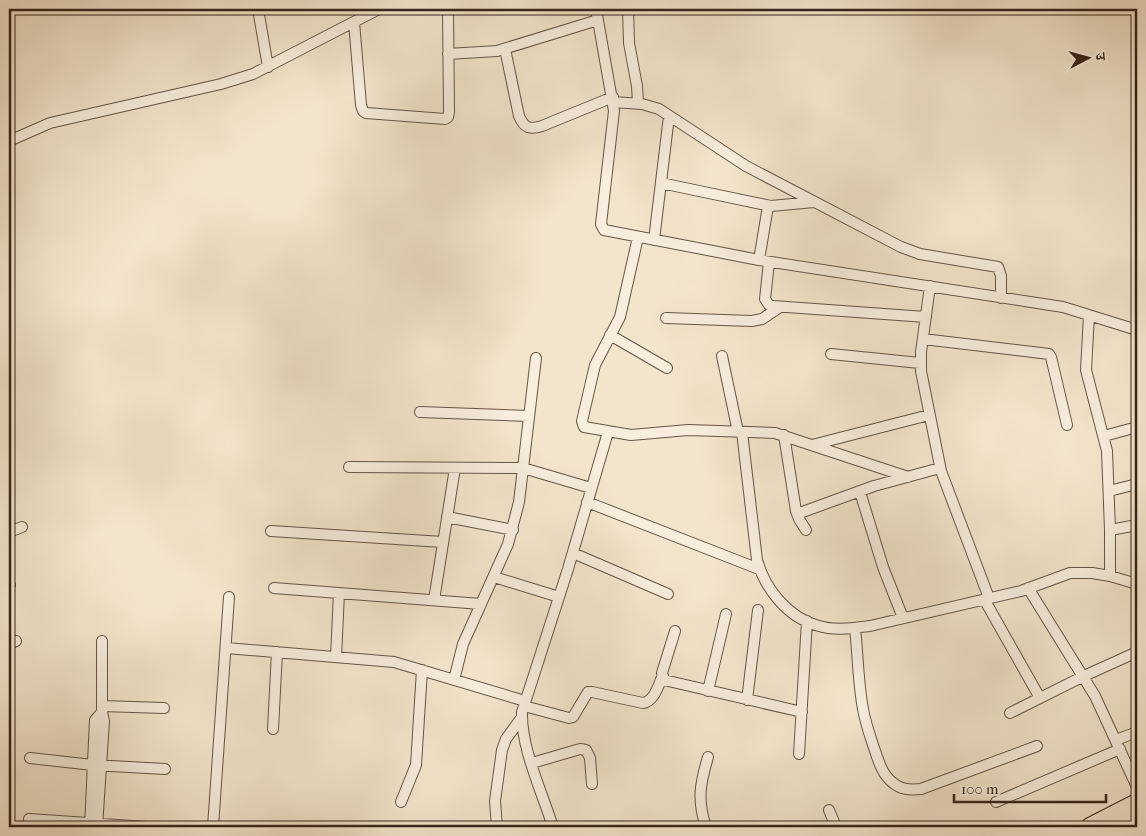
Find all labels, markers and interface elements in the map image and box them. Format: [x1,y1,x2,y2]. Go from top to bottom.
north arrow [1064,32,1114,82]
text: उ [1092,51,1109,62]
scale bar [954,771,1106,803]
text: 100 m [961,780,999,798]

